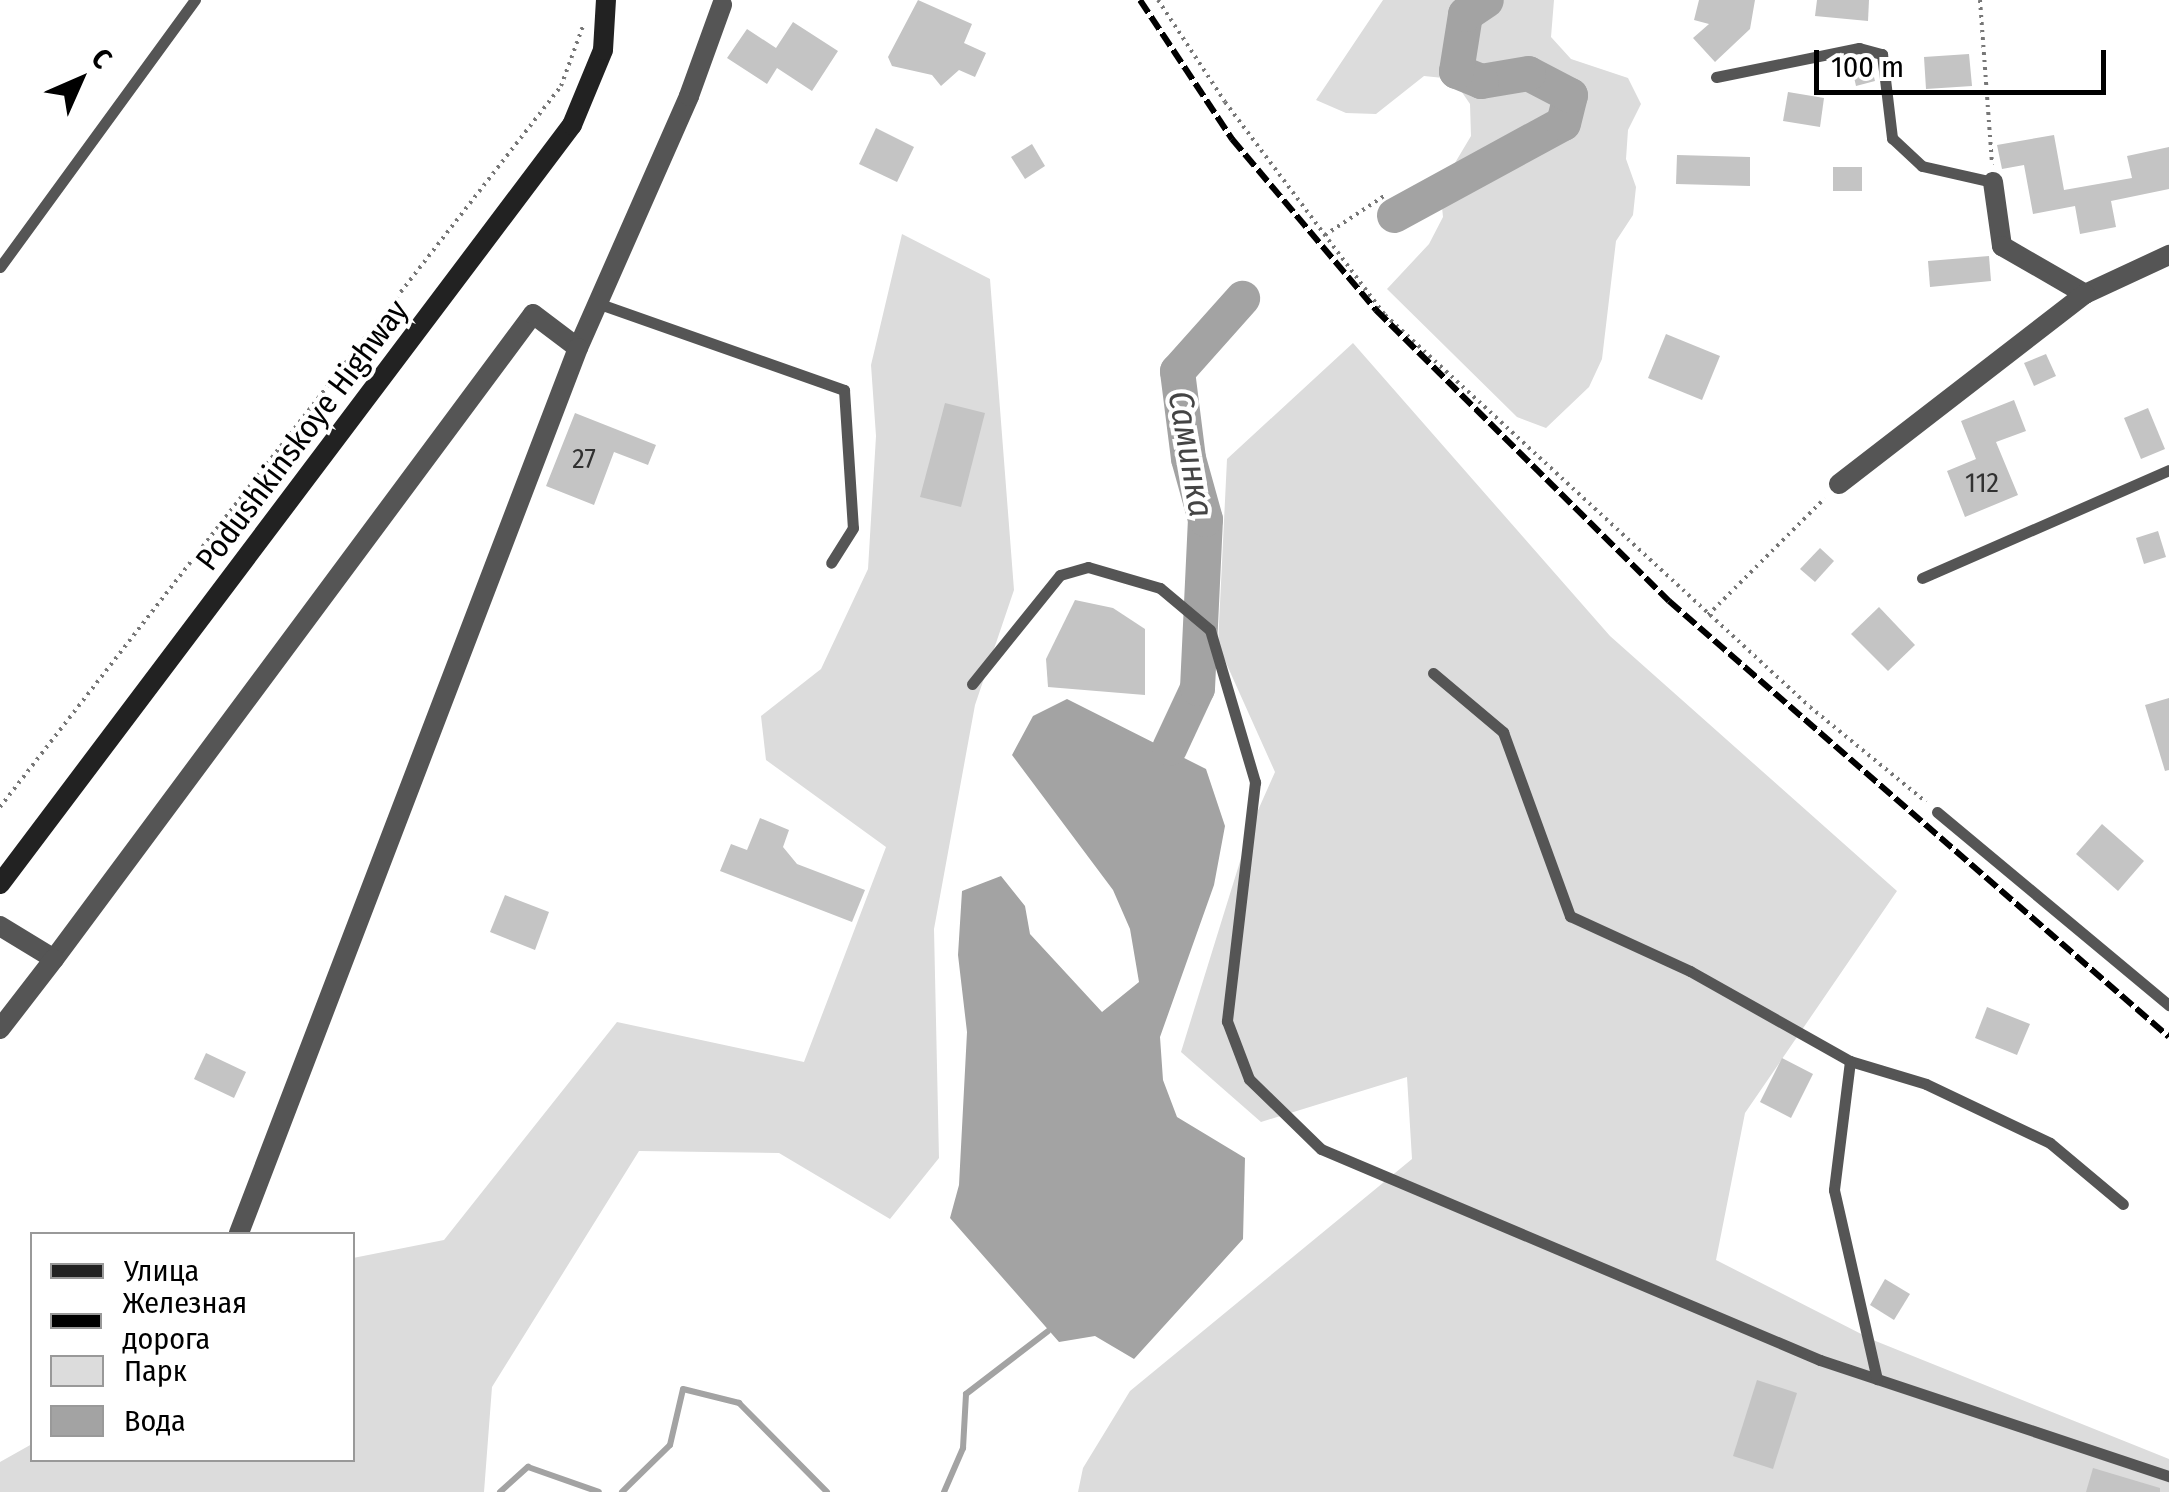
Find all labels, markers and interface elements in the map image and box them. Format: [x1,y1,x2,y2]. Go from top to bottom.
north arrow [30,30,130,130]
scale bar [1819,30,2112,92]
text: С [85,42,118,75]
text: 100 m [1831,49,1904,85]
street label: Podushkinskoye Highway [188,292,416,578]
water label: Саминка [1159,387,1223,521]
house number: 27 [572,442,596,476]
house number: 112 [1965,466,1999,500]
legend [30,1232,355,1462]
text: Улица [124,1253,199,1289]
text: Железная дорога [122,1285,247,1357]
text: Парк [124,1353,187,1389]
text: Вода [124,1403,186,1439]

